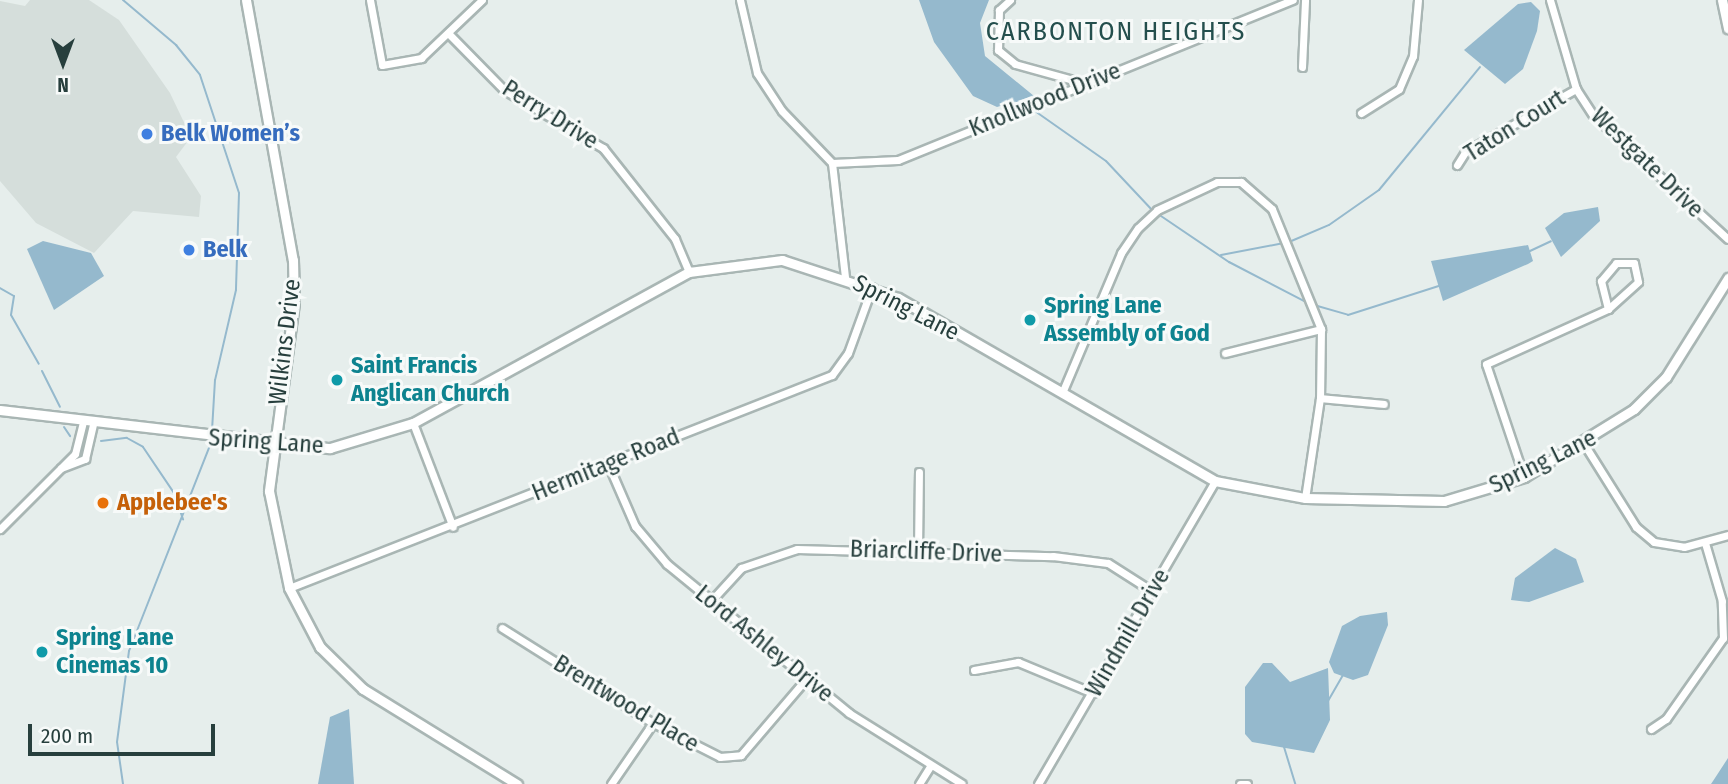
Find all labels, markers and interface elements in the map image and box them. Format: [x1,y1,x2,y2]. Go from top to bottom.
district label: CARBONTON HEIGHTS [988,16,1244,48]
north arrow [28,28,98,98]
street label: Knollwood Drive [965,57,1125,143]
text: N [57,73,69,96]
street label: Perry Drive [497,74,603,156]
street label: Taton Court [1459,84,1571,168]
street label: Westgate Drive [1585,102,1709,224]
place label: Belk Women’s [161,120,300,148]
marker: Belk Women’s [139,126,155,142]
place label: Belk [203,236,247,264]
marker: Belk [181,242,197,258]
street label: Spring Lane [848,269,964,347]
street label: Wilkins Drive [263,277,307,407]
place label: Spring Lane Assembly of God [1044,292,1210,348]
marker: Spring Lane Assembly of God [1022,312,1038,328]
place label: Saint Francis Anglican Church [351,352,510,408]
marker: Saint Francis Anglican Church [329,372,345,388]
street label: Hermitage Road [528,422,684,508]
street label: Spring Lane [207,424,325,460]
street label: Spring Lane [1485,424,1601,500]
place label: Applebee's [117,489,227,517]
marker: Applebee's [95,495,111,511]
street label: Briarcliffe Drive [849,535,1003,569]
street label: Windmill Drive [1080,564,1176,702]
street label: Lord Ashley Drive [689,579,839,709]
place label: Spring Lane Cinemas 10 [56,624,174,680]
marker: Spring Lane Cinemas 10 [34,644,50,660]
street label: Brentwood Place [548,649,704,759]
scale bar [32,710,219,754]
text: 200 m [41,723,93,749]

